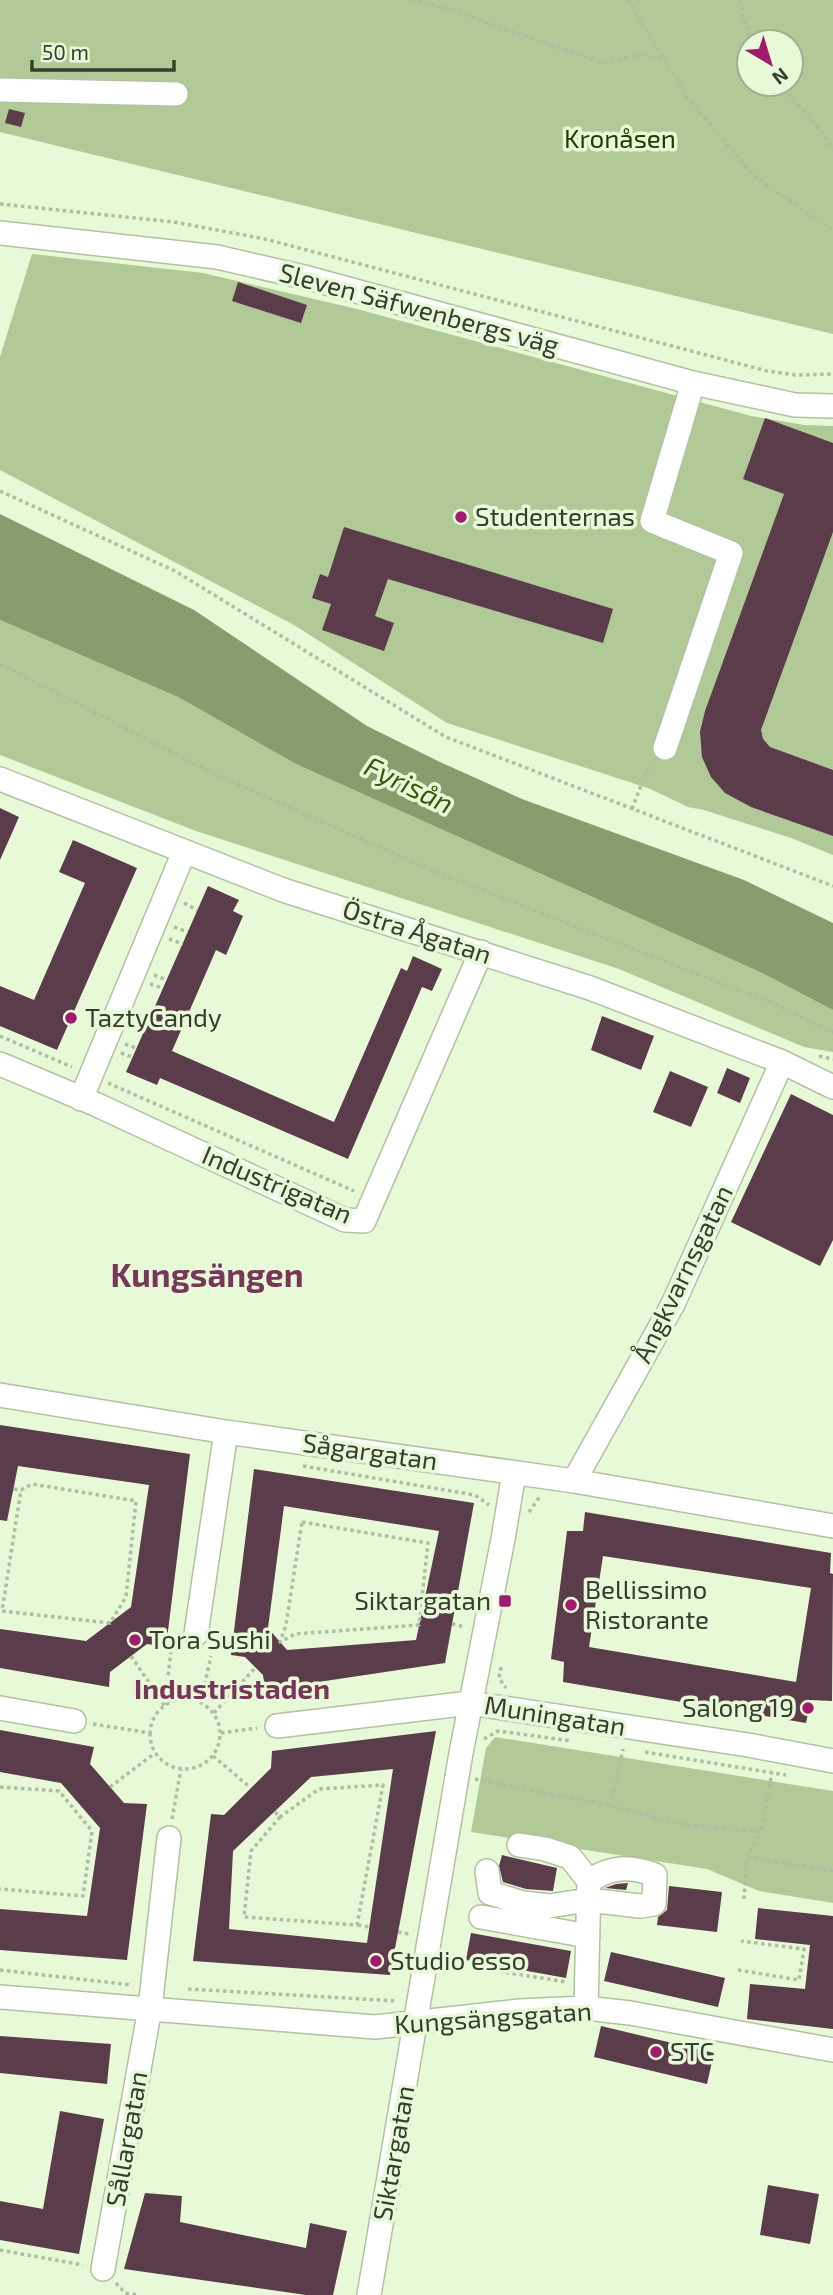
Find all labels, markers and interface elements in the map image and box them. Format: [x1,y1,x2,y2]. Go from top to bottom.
scale bar [32,28,173,72]
north arrow [735,28,805,98]
text: 50 m [42,39,89,64]
text: N [768,64,793,90]
park label: Kronåsen [564,122,676,153]
street label: Sleven Säfwenbergs väg [276,255,563,360]
place label: Studenternas [475,500,635,531]
marker: Studenternas [453,509,469,525]
water label: Fyrisån [359,748,459,820]
street label: Östra Ågatan [339,892,496,969]
place label: TaztyCandy [85,1001,222,1032]
marker: TaztyCandy [63,1010,79,1026]
street label: Industrigatan [198,1138,357,1229]
street label: Ångkvarnsgatan [625,1180,738,1367]
district label: Kungsängen [111,1254,303,1294]
street label: Sågargatan [301,1426,440,1475]
place label: Bellissimo Ristorante [585,1573,709,1634]
place label: Siktargatan [354,1584,491,1615]
marker: Siktargatan [497,1593,513,1609]
marker: Bellissimo Ristorante [563,1597,579,1613]
place label: Tora Sushi [149,1623,271,1654]
marker: Tora Sushi [127,1632,143,1648]
district label: Industristaden [134,1671,330,1705]
street label: Muningatan [483,1688,628,1741]
place label: Salong 19 [682,1691,794,1722]
marker: Salong 19 [800,1700,816,1716]
place label: Studio esso [390,1944,526,1975]
marker: Studio esso [368,1953,384,1969]
street label: Kungsängsgatan [393,1994,593,2039]
place label: STC [670,2035,714,2066]
marker: STC [648,2044,664,2060]
street label: Sållargatan [98,2069,153,2209]
street label: Siktargatan [365,2083,420,2223]

